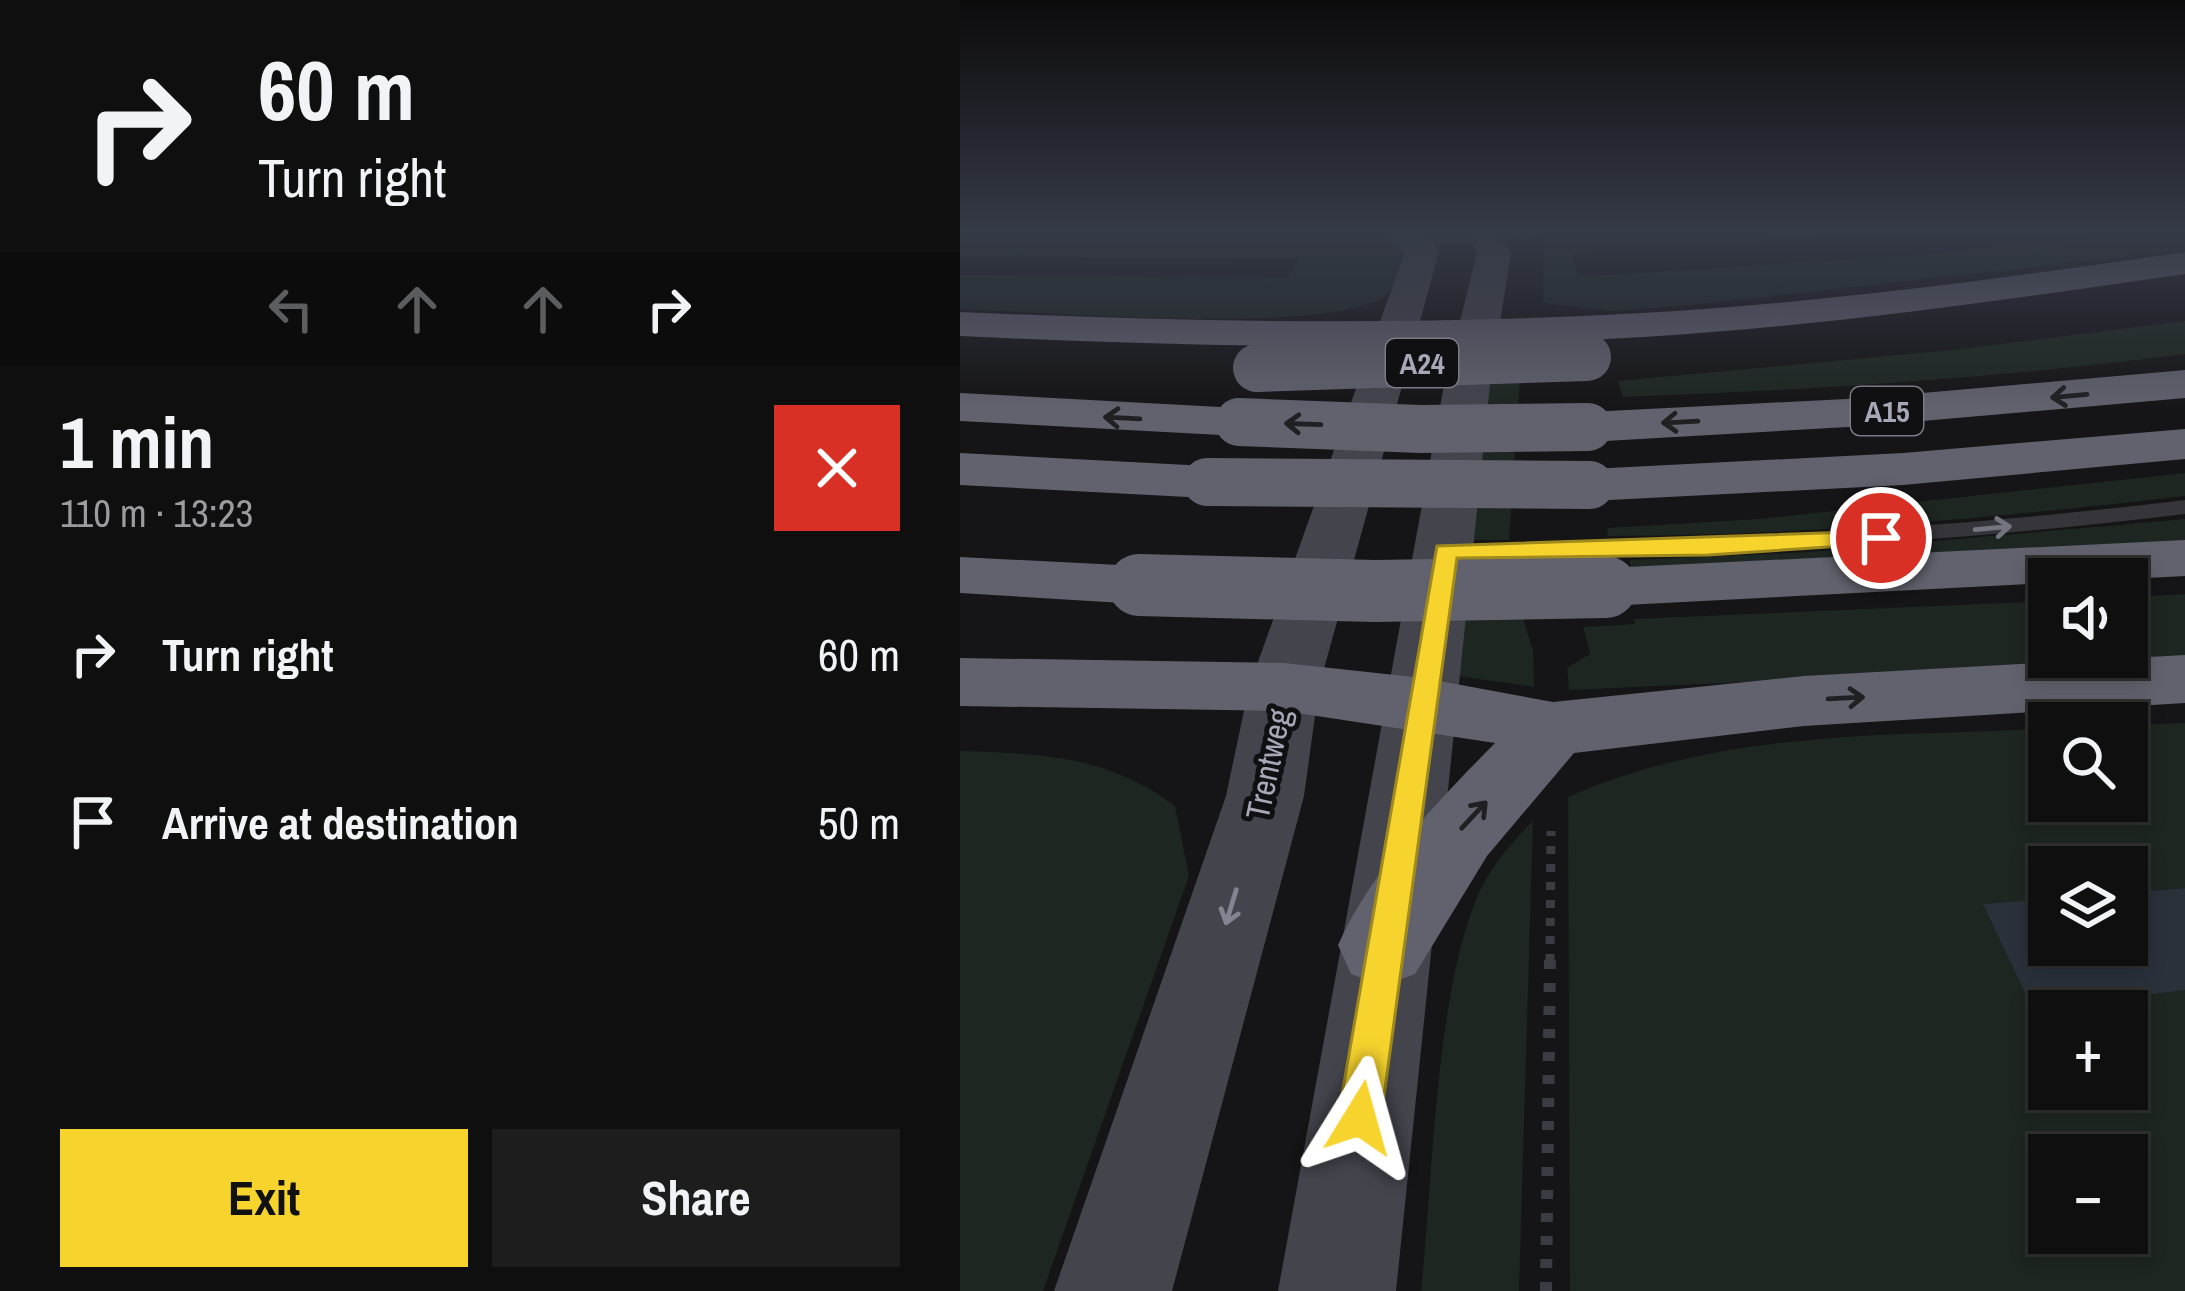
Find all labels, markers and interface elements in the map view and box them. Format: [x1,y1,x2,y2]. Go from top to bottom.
text: 60 m [258,33,415,146]
icon: right [60,48,216,204]
text: Turn right [258,141,446,214]
icon: left [258,276,324,342]
icon: ahead [384,276,450,342]
icon: ahead [510,276,576,342]
icon: right [636,276,702,342]
road number: A24 [1386,339,1458,387]
one-way arrow [2050,385,2089,408]
road number: A15 [1851,387,1923,435]
text: 1 min [60,393,214,490]
button: close [774,405,900,531]
one-way arrow [1103,406,1142,429]
one-way arrow [1661,411,1700,434]
one-way arrow [1284,413,1323,436]
text: 110 m · 13:23 [60,487,253,539]
pin [1830,487,1932,589]
icon: arrive [1848,505,1914,571]
one-way arrow [1973,517,2012,540]
map controls [2028,558,2148,1254]
button: sound [2028,558,2148,678]
icon: right [60,621,126,687]
text: Turn right [162,624,334,685]
text: 60 m [818,624,900,685]
one-way arrow [1826,686,1865,709]
button: search [2028,702,2148,822]
street label: Trentweg [1235,705,1301,823]
icon: arrive [60,789,126,855]
text: Arrive at destination [162,792,519,853]
text: 50 m [818,792,900,853]
one-way arrow [1460,801,1487,831]
button: layers [2028,846,2148,966]
one-way arrow [1219,887,1241,925]
button: + [2028,990,2148,1110]
position arrow [1297,1055,1423,1181]
button: Exit [60,1129,468,1267]
button: Share [492,1129,900,1267]
button: − [2028,1134,2148,1254]

